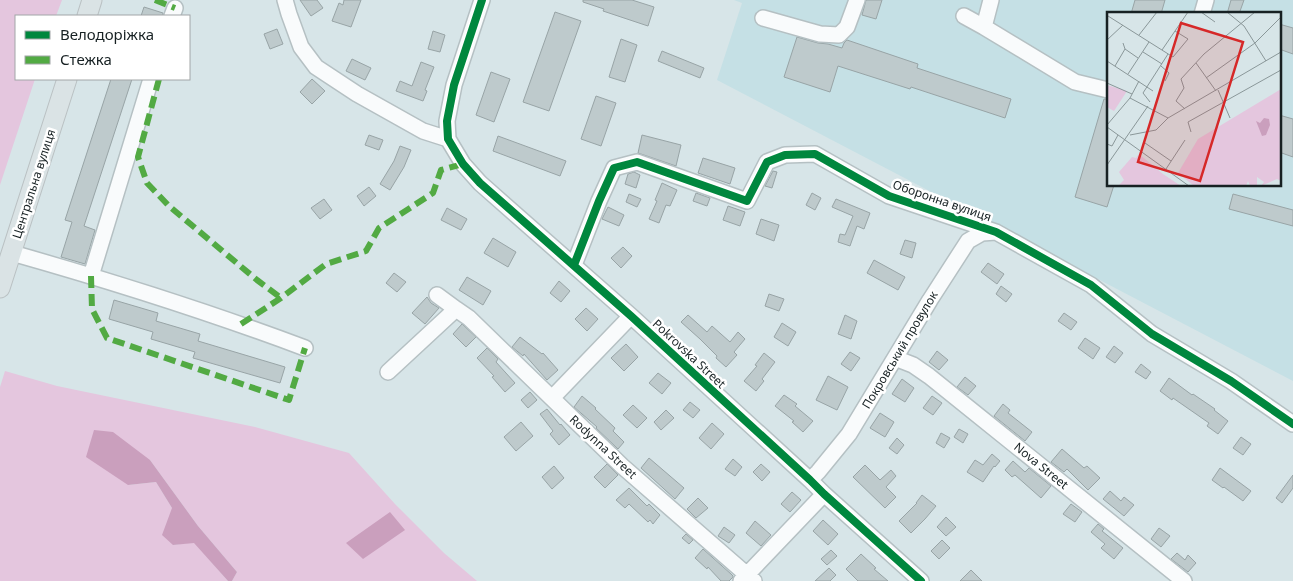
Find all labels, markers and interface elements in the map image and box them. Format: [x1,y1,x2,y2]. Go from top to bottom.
inset map [1107,12,1280,186]
legend [15,15,190,80]
text: Велодоріжка [60,24,154,44]
text: Стежка [60,49,112,69]
street label: Центральна вулиця [8,127,59,241]
street label: Оборонна вулиця [891,176,994,225]
street label: Покровський провулок [858,287,942,412]
street label: Pokrovska Street [649,315,730,392]
street label: Rodynna Street [566,411,641,483]
street label: Nova Street [1010,438,1073,493]

